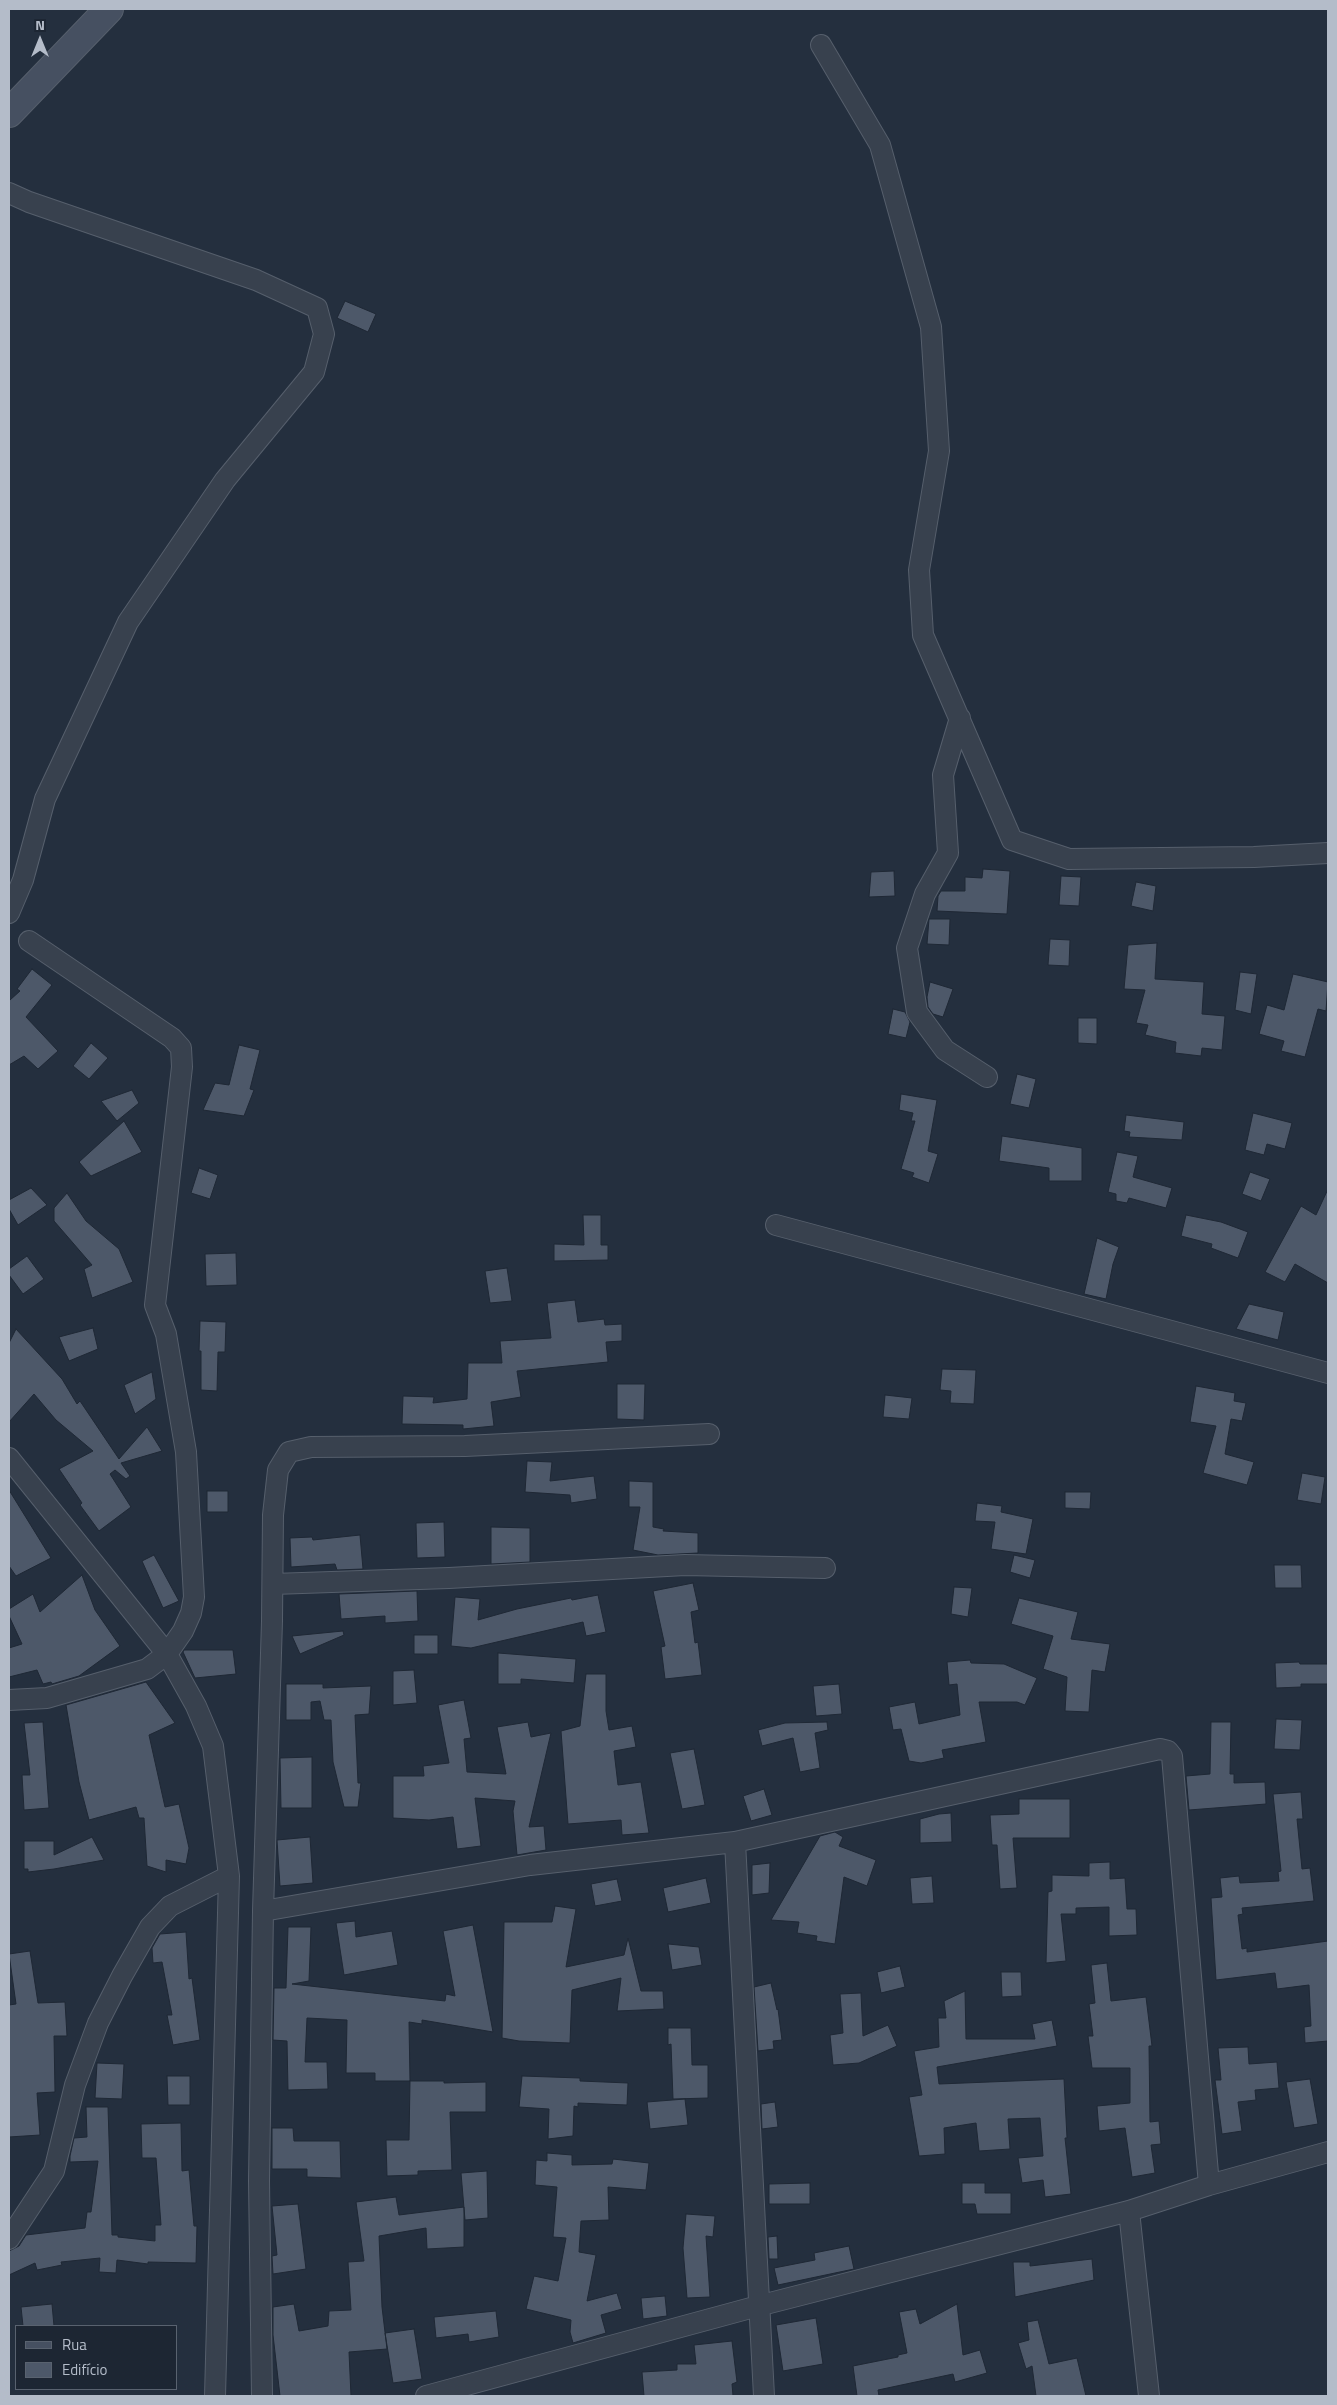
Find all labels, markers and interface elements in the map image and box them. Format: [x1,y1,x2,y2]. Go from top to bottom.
text: N [35,14,45,35]
north arrow [15,15,65,65]
legend [15,2325,178,2390]
text: Rua [62,2333,87,2356]
text: Edifício [62,2358,107,2381]

